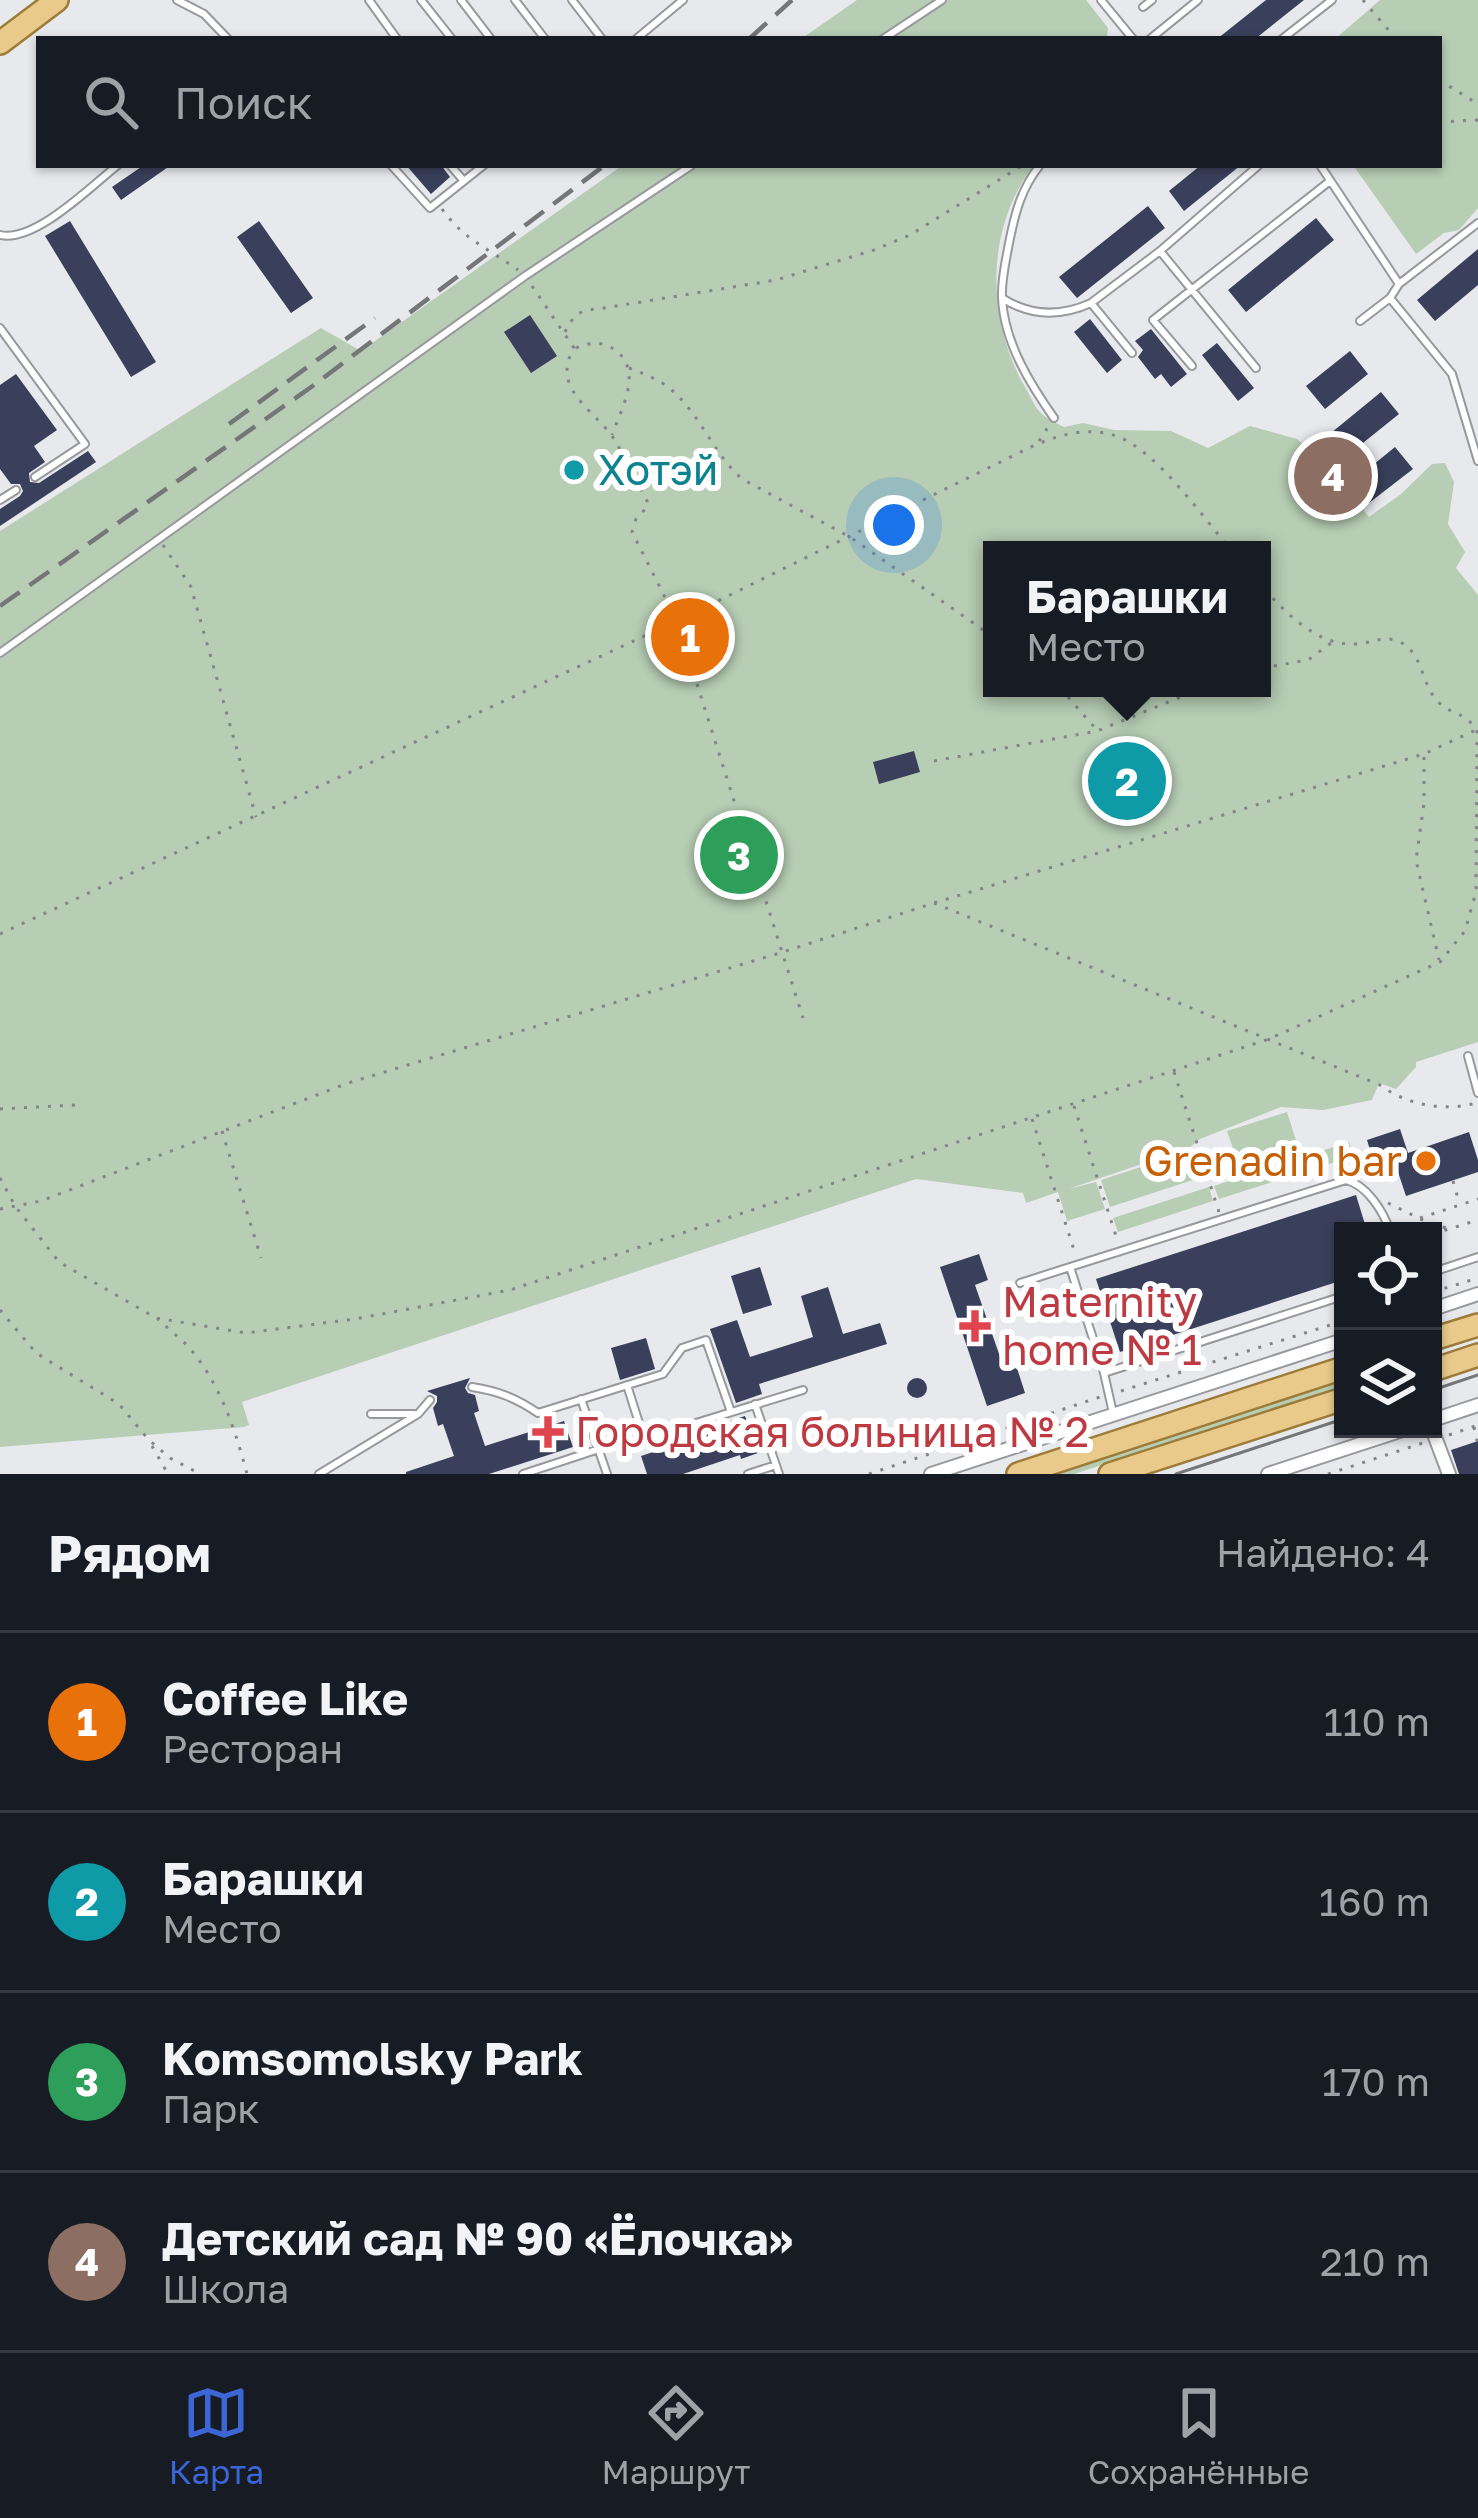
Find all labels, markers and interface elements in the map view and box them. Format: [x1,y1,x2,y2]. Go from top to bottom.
search box [36,36,1442,168]
icon: search [78,69,144,135]
text: Поиск [174,75,313,129]
pin: 4 [1294,431,1372,521]
place label: Хотэй [598,444,718,494]
marker: Хотэй [561,457,587,483]
your location [864,495,924,555]
popup [983,541,1271,697]
text: Барашки [1026,569,1228,623]
pin: 1 [651,592,729,682]
text: Место [1026,623,1146,670]
pin: 2 [1088,736,1166,826]
pin: 3 [700,810,778,900]
place label: Grenadin bar [1143,1135,1402,1185]
marker: Grenadin bar [1413,1148,1439,1174]
map controls [1334,1222,1442,1438]
button: locate [1334,1222,1442,1330]
place label: Maternity home № 1 [1002,1276,1202,1374]
marker: Maternity home № 1 [959,1310,991,1342]
button: layers [1334,1330,1442,1438]
place label: Городская больница № 2 [575,1406,1089,1456]
marker: Городская больница № 2 [532,1416,564,1448]
text: Рядом [48,1522,211,1583]
text: Найдено: 4 [1216,1529,1430,1576]
text: Coffee Like [162,1671,408,1725]
text: 1 [77,1698,97,1745]
text: 110 m [1324,1698,1430,1745]
text: Ресторан [162,1725,343,1772]
text: Барашки [162,1851,364,1905]
text: 2 [75,1878,99,1925]
text: 160 m [1319,1878,1430,1925]
text: Место [162,1905,282,1952]
text: Komsomolsky Park [162,2031,583,2085]
text: 3 [75,2058,99,2105]
text: 170 m [1322,2058,1430,2105]
text: Парк [162,2085,260,2132]
text: Детский сад № 90 «Ёлочка» [162,2211,793,2265]
text: 4 [75,2238,99,2285]
text: 210 m [1320,2238,1430,2285]
text: Школа [162,2265,289,2312]
tab: Карта [169,2380,264,2491]
tab: Маршрут [602,2380,751,2491]
tab: Сохранённые [1088,2380,1309,2491]

